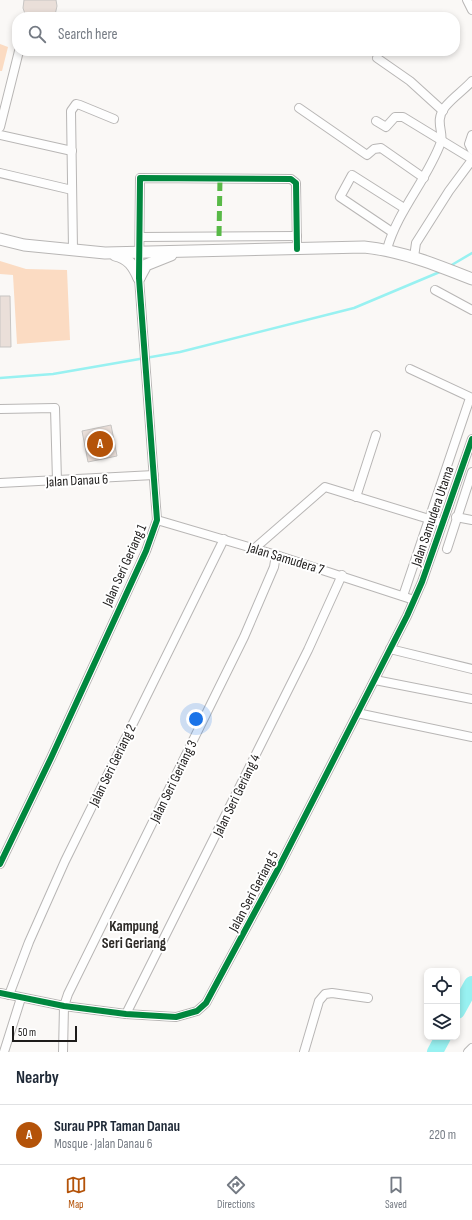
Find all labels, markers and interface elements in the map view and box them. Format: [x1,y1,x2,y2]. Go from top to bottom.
search box [12,12,460,56]
icon: search [26,23,48,45]
text: Search here [58,25,118,44]
pin: A [87,429,113,459]
street label: Jalan Samudera Utama [407,464,458,569]
street label: Jalan Danau 6 [45,470,109,491]
street label: Jalan Seri Geriang 1 [98,521,150,610]
street label: Jalan Samudera 7 [245,538,327,578]
your location [186,709,206,729]
street label: Jalan Seri Geriang 2 [85,721,140,810]
street label: Jalan Seri Geriang 3 [146,737,201,826]
street label: Jalan Seri Geriang 4 [209,751,264,840]
street label: Jalan Seri Geriang 5 [225,848,282,935]
district label: Kampung Seri Geriang [102,917,167,953]
map controls [424,968,460,1040]
button: locate [424,968,460,1004]
button: layers [424,1004,460,1040]
scale bar [12,1024,77,1043]
text: 50 m [18,1026,36,1039]
text: Nearby [16,1068,59,1088]
text: Surau PPR Taman Danau [54,1117,180,1136]
text: A [26,1127,32,1143]
text: 220 m [429,1127,456,1143]
text: Mosque · Jalan Danau 6 [54,1136,152,1152]
tab: Map [65,1174,87,1211]
tab: Directions [217,1174,255,1211]
tab: Saved [385,1174,407,1211]

